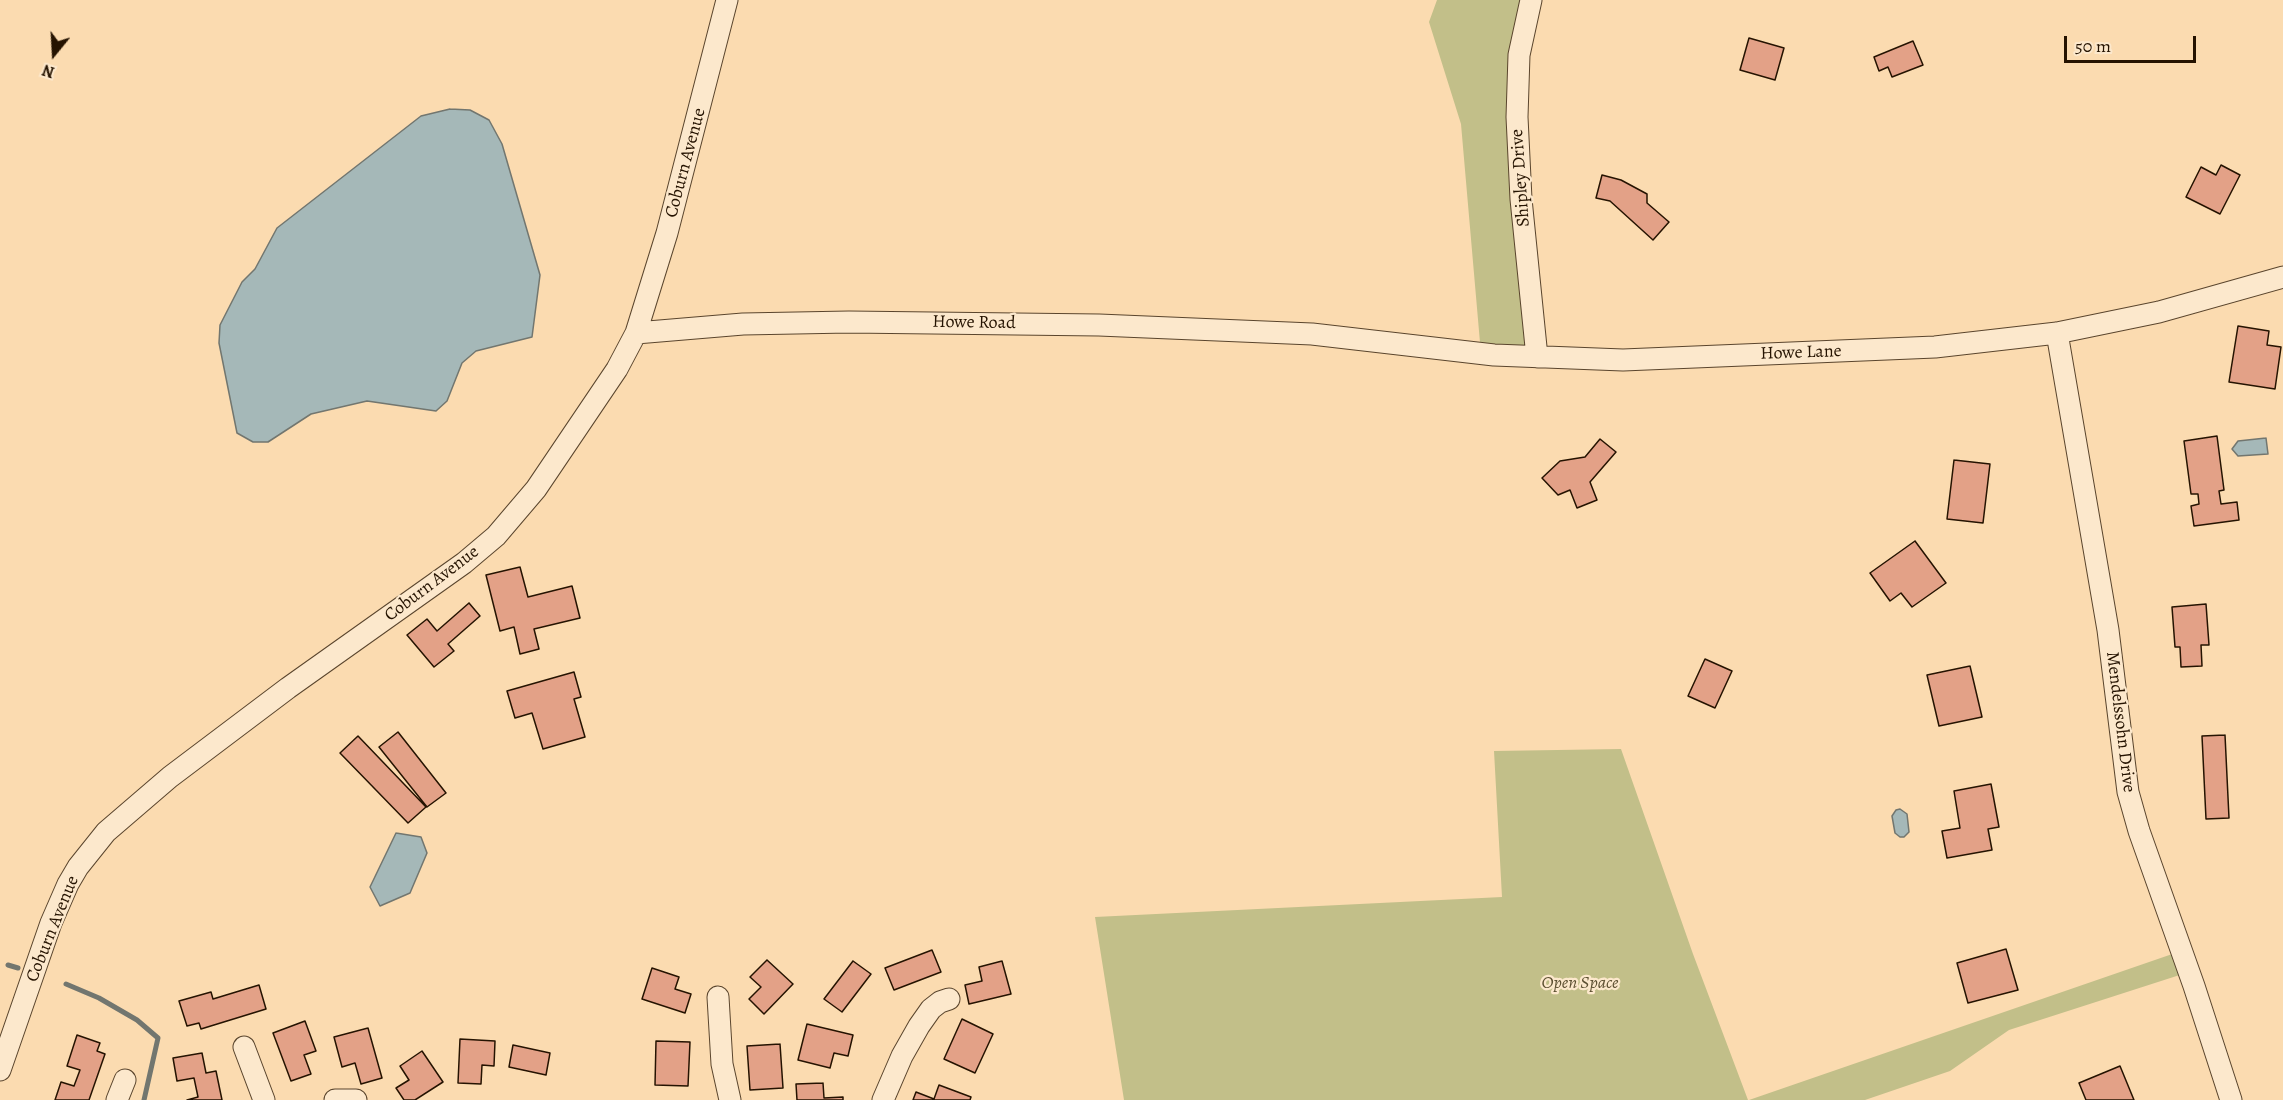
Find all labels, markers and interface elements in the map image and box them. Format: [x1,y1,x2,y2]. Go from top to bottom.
north arrow [24,24,84,84]
scale bar [2067,24,2199,62]
text: 50 m [2075,34,2111,58]
text: N [39,59,57,83]
street label: Coburn Avenue [661,106,711,220]
street label: Shipley Drive [1507,128,1535,228]
street label: Howe Road [932,311,1016,335]
street label: Howe Lane [1760,341,1842,365]
street label: Coburn Avenue [381,541,483,627]
street label: Mendelssohn Drive [2101,650,2139,794]
street label: Coburn Avenue [22,873,84,985]
park label: Open Space [1542,973,1618,995]

